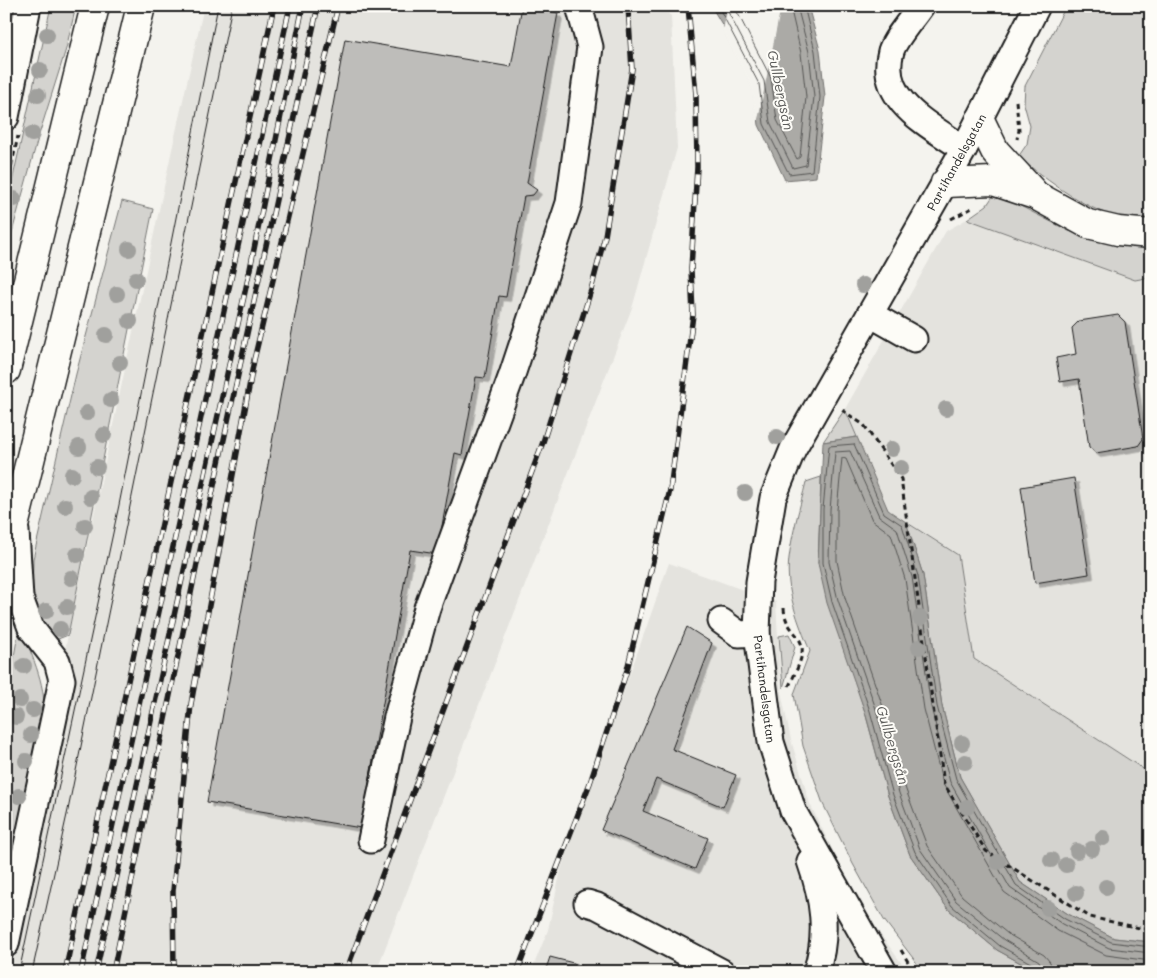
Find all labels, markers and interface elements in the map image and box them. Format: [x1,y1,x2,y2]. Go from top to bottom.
water label: Gullbergsån [763,48,799,132]
street label: Partihandelsgatan [923,111,989,213]
street label: Partihandelsgatan [750,634,780,744]
water label: Gullbergsån [872,703,914,787]

